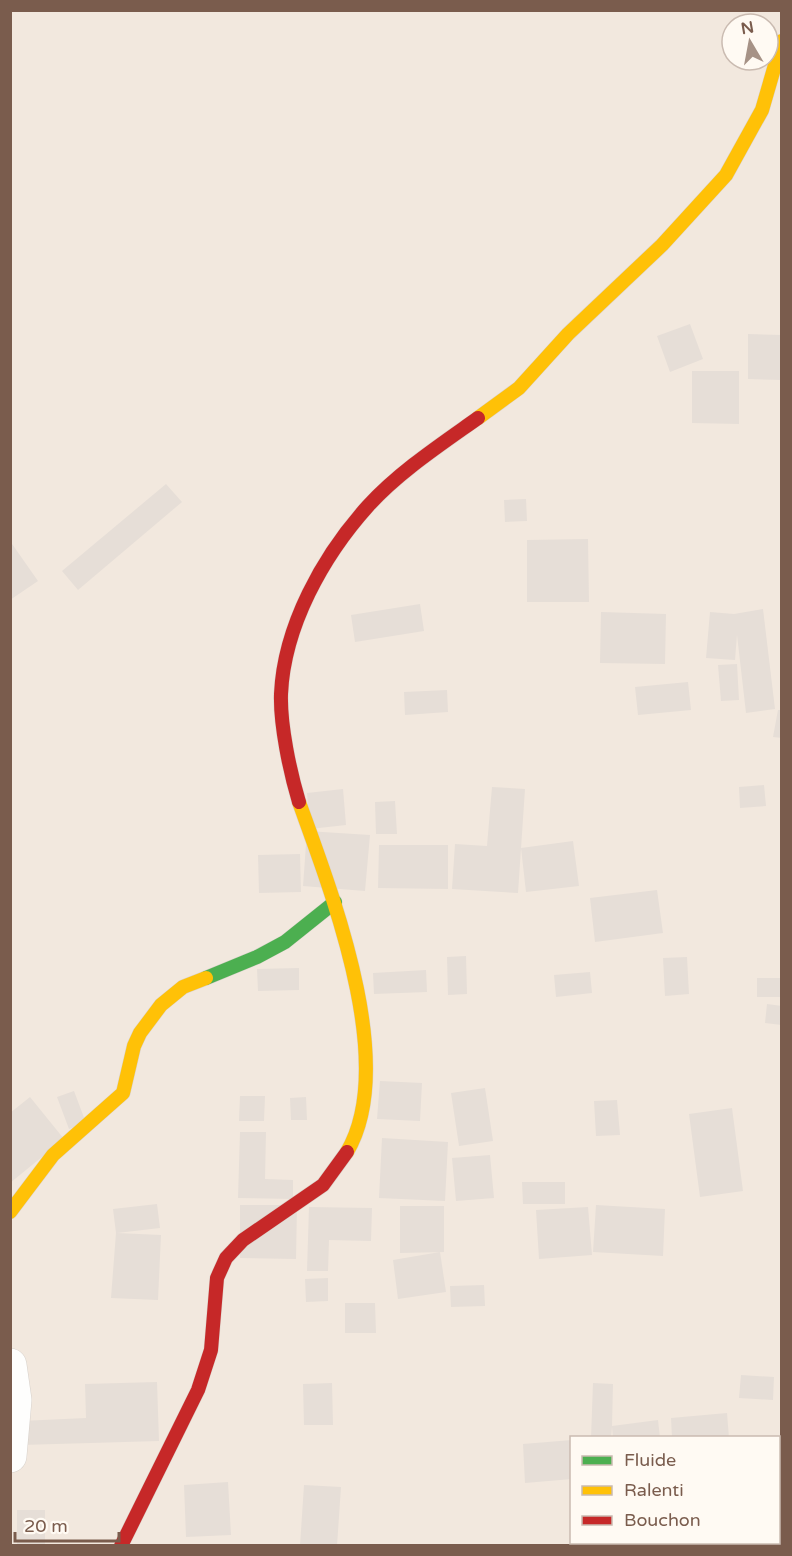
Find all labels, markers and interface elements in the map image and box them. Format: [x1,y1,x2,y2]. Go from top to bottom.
north arrow [720,12,780,72]
text: N [740,17,756,39]
legend [570,1436,780,1544]
text: Fluide [624,1449,676,1471]
text: Ralenti [624,1479,684,1501]
scale bar [15,1505,118,1543]
text: Bouchon [624,1509,701,1531]
text: 20 m [24,1515,68,1537]

